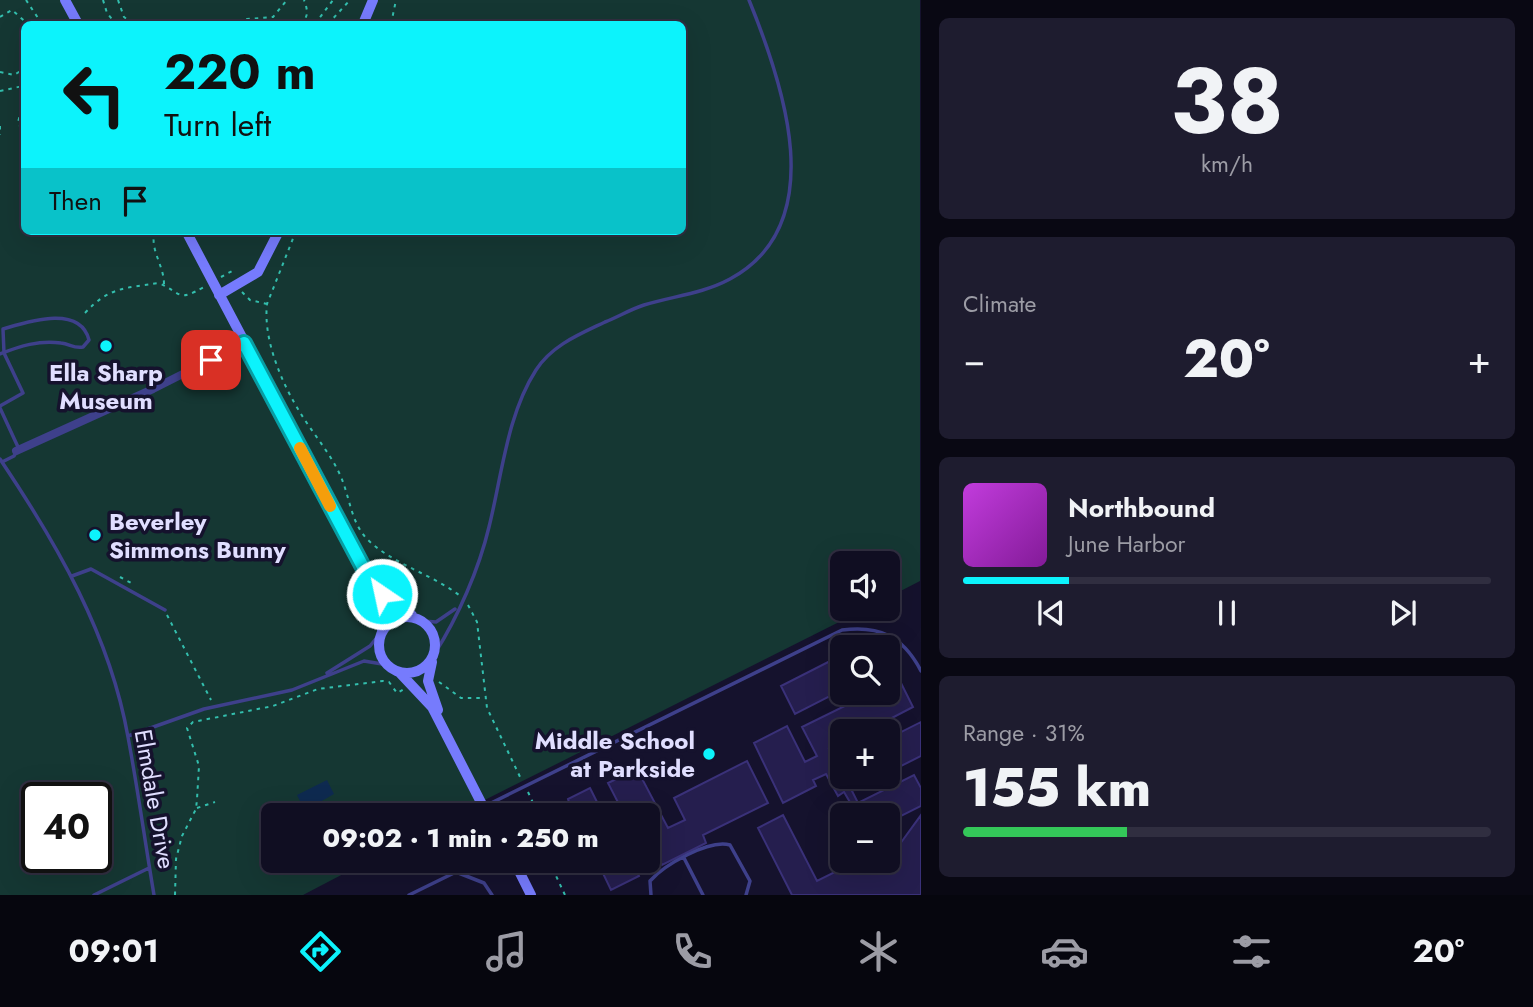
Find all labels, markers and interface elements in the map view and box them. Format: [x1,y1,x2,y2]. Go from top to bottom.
text: 38 [1170,36,1284,167]
text: 220 m [164,37,316,107]
icon: left [49,49,140,140]
text: Turn left [164,102,271,148]
text: km/h [1201,147,1253,181]
text: Then [49,182,102,220]
icon: arrive [116,182,154,220]
text: Climate [963,287,1036,321]
text: 20° [1183,321,1270,397]
pin [181,330,241,390]
text: − [963,332,985,387]
text: + [1468,332,1491,387]
marker: Ella Sharp Museum [98,338,114,354]
icon: arrive [192,341,230,379]
place label: Ella Sharp Museum [49,355,163,418]
text: Northbound [1068,489,1215,527]
place label: Beverley Simmons Bunny [109,504,286,567]
marker: Beverley Simmons Bunny [87,527,103,543]
text: June Harbor [1068,527,1185,561]
map controls [830,551,900,873]
button: sound [830,551,900,621]
position arrow [345,557,419,631]
icon: previous [1032,594,1070,632]
icon: pause [1208,594,1246,632]
icon: next [1384,594,1422,632]
button: search [830,635,900,705]
text: Range · 31% [963,716,1085,750]
button: + [830,719,900,789]
place label: Middle School at Parkside [535,723,695,786]
street label: Elmdale Drive [126,726,184,872]
marker: Middle School at Parkside [701,746,717,762]
text: 155 km [963,750,1151,826]
speed limit sign: 40 [21,782,112,873]
button: − [830,803,900,873]
text: 09:02 · 1 min · 250 m [322,819,599,857]
icon: directions [296,927,345,976]
icon: music [482,927,531,976]
icon: phone [668,927,717,976]
icon: climate [854,927,903,976]
icon: car [1040,927,1089,976]
icon: filters [1227,927,1276,976]
text: 09:01 [69,928,159,974]
text: 20° [1413,928,1464,974]

